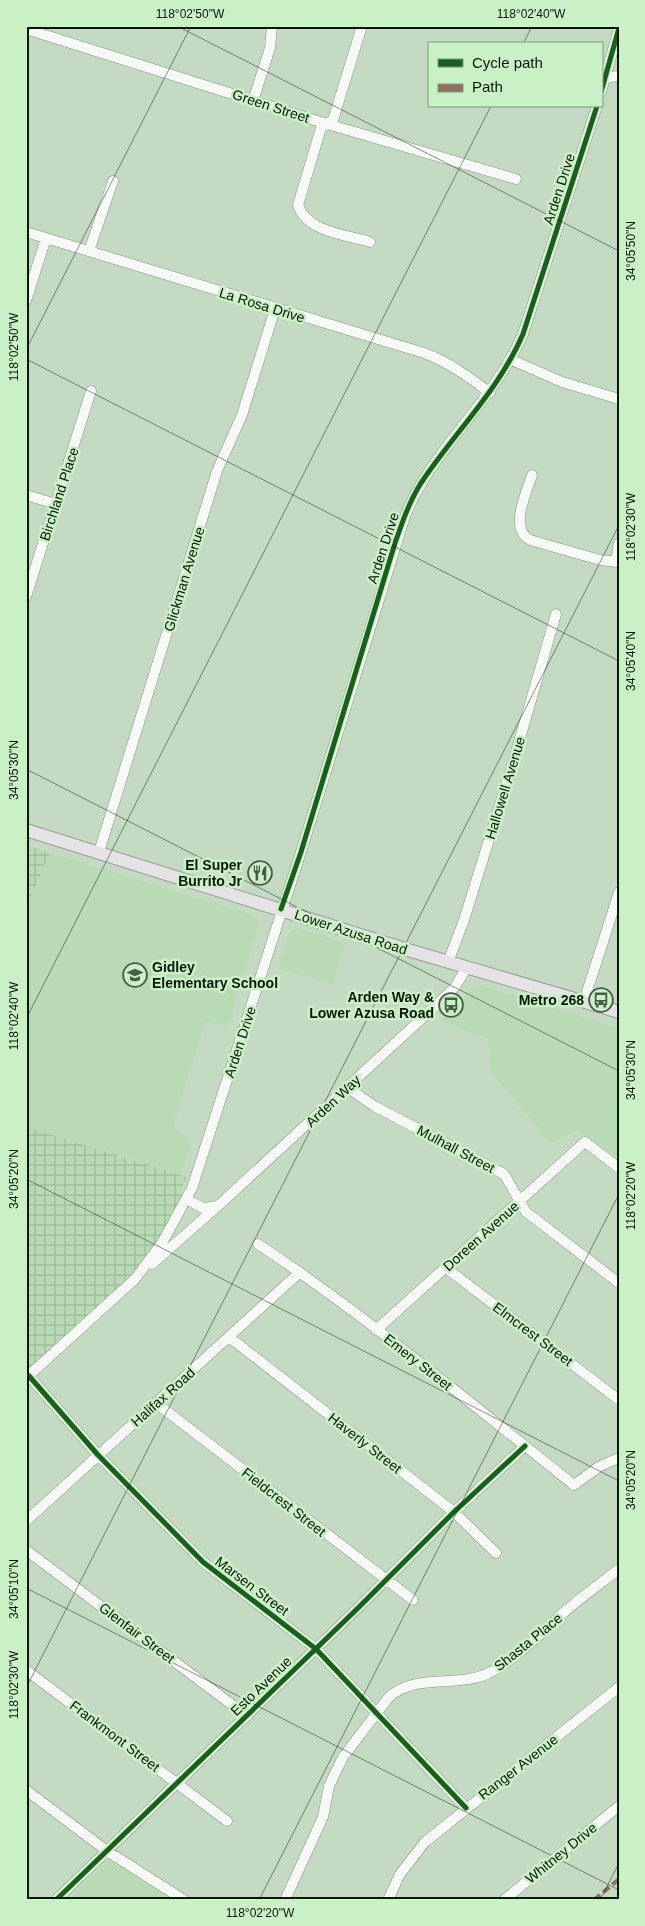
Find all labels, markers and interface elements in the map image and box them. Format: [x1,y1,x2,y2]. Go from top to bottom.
text: 118°02'50"W [156,7,225,21]
text: 118°02'40"W [497,7,566,21]
legend [428,42,602,108]
text: Cycle path [472,54,543,71]
text: Path [472,78,503,95]
street label: Green Street [230,86,312,126]
street label: Arden Drive [540,151,578,227]
text: 34°05'50"N [624,221,638,281]
street label: La Rosa Drive [217,284,307,326]
text: 118°02'50"W [7,312,21,381]
street label: Birchland Place [36,445,82,543]
text: 118°02'30"W [624,492,638,561]
street label: Arden Drive [364,510,402,586]
street label: Glickman Avenue [160,524,208,633]
text: 34°05'40"N [624,631,638,691]
street label: Hallowell Avenue [482,735,528,841]
text: 34°05'30"N [7,740,21,800]
place label: El Super Burrito Jr [178,857,243,889]
restaurant icon: El Super Burrito Jr [247,860,273,886]
street label: Lower Azusa Road [293,906,409,958]
place label: Gidley Elementary School [152,959,278,991]
school or university icon: Gidley Elementary School [122,962,148,988]
text: 118°02'40"W [7,981,21,1050]
bus stop icon: Metro 268 [588,987,614,1013]
place label: Arden Way & Lower Azusa Road [309,989,434,1021]
bus stop icon: Arden Way & Lower Azusa Road [438,992,464,1018]
place label: Metro 268 [519,992,584,1008]
street label: Arden Drive [221,1004,259,1080]
text: 34°05'30"N [624,1040,638,1100]
street label: Arden Way [302,1072,364,1130]
street label: Mulhall Street [414,1122,498,1176]
text: 34°05'20"N [7,1149,21,1209]
text: 118°02'20"W [624,1161,638,1230]
street label: Doreen Avenue [440,1198,522,1274]
street label: Elmcrest Street [490,1299,576,1369]
street label: Emery Street [381,1331,455,1394]
street label: Halifax Road [128,1364,198,1430]
street label: Haverly Street [325,1409,405,1477]
text: 34°05'20"N [624,1450,638,1510]
street label: Fieldcrest Street [239,1464,329,1540]
street label: Marsen Street [212,1553,292,1619]
text: 34°05'10"N [7,1559,21,1619]
street label: Glenfair Street [96,1599,178,1667]
street label: Shasta Place [491,1610,565,1674]
text: 118°02'30"W [7,1650,21,1719]
street label: Esto Avenue [227,1653,295,1719]
street label: Frankmont Street [67,1697,163,1775]
street label: Ranger Avenue [475,1731,561,1803]
street label: Whitney Drive [522,1819,600,1887]
text: 118°02'20"W [226,1906,295,1920]

